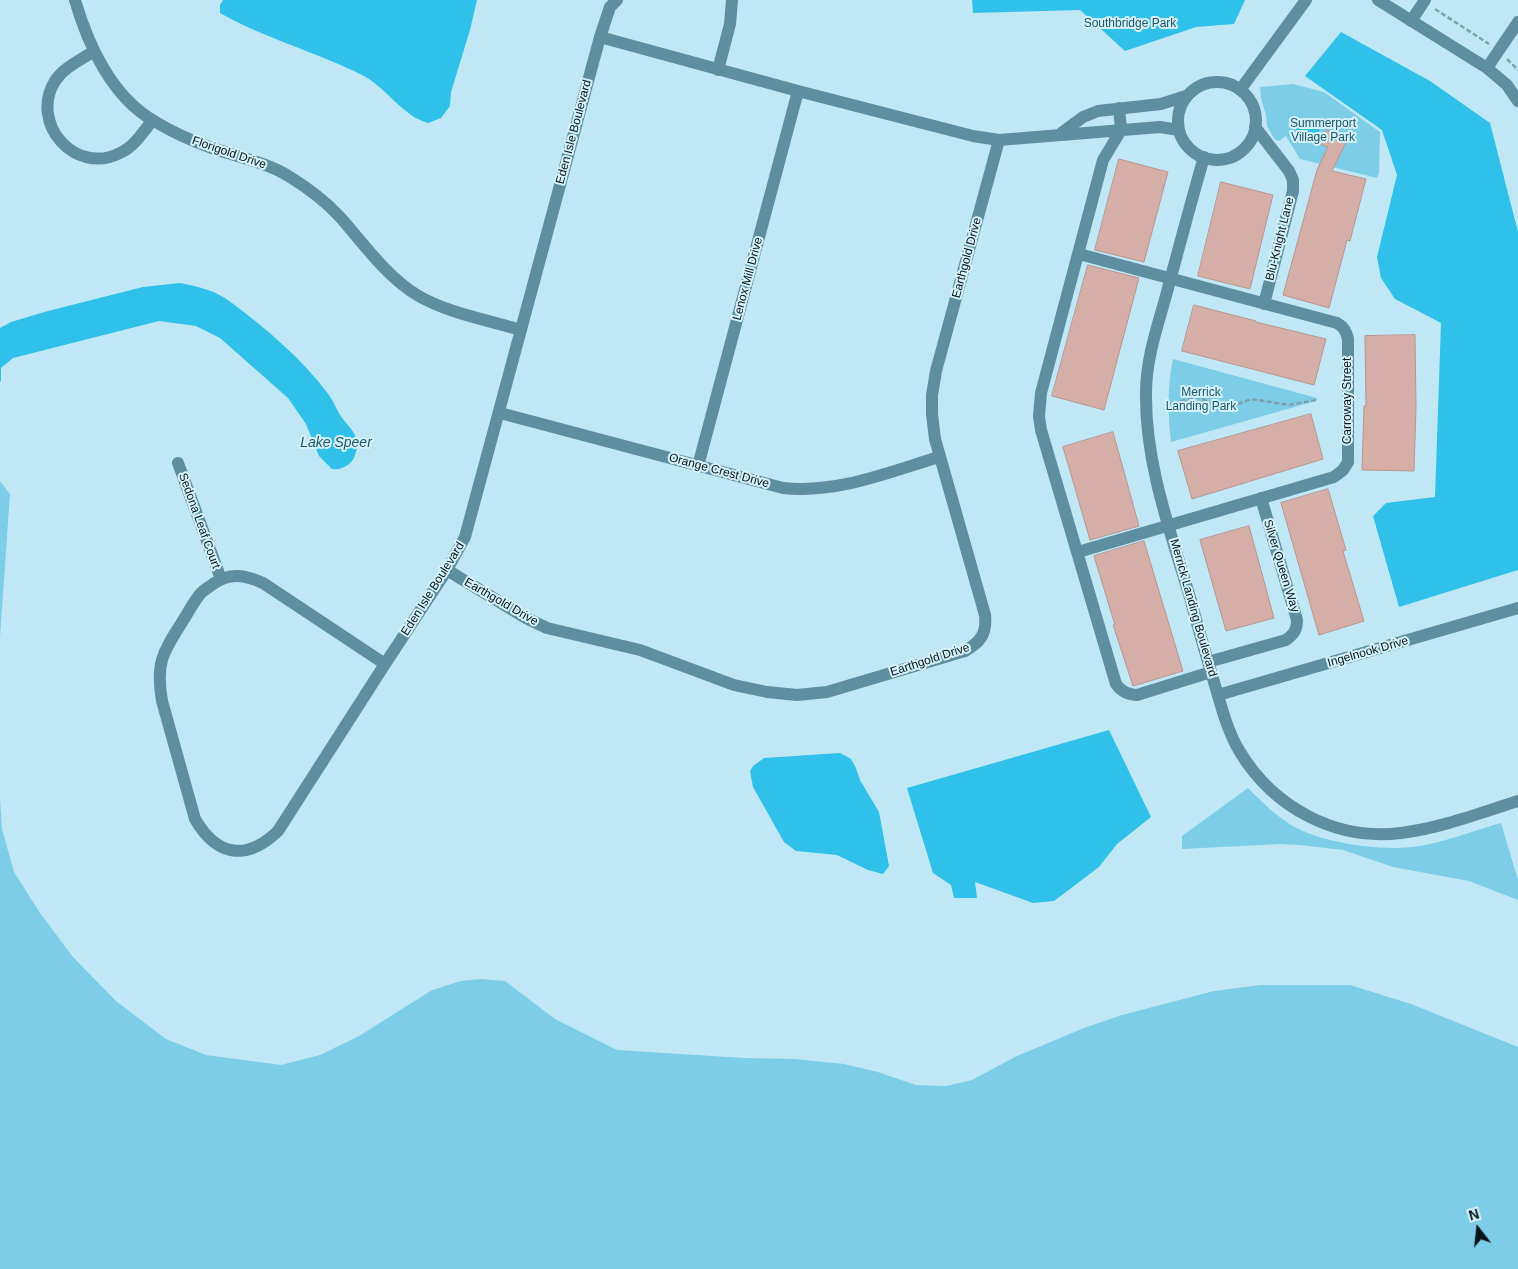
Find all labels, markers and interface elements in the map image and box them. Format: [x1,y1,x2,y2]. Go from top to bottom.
park label: Southbridge Park [1084,17,1176,31]
street label: Eden Isle Boulevard [553,78,595,186]
park label: Summerport Village Park [1290,117,1356,145]
street label: Florigold Drive [190,134,268,172]
street label: Blu-Knight Lane [1263,196,1297,282]
street label: Earthgold Drive [949,216,985,300]
street label: Lenox Mill Drive [730,236,766,322]
street label: Carroway Street [1341,358,1355,444]
park label: Merrick Landing Park [1166,386,1236,414]
water label: Lake Speer [300,435,372,451]
street label: Orange Crest Drive [667,451,771,491]
street label: Sedona Leaf Court [175,471,223,571]
street label: Silver Queen Way [1260,518,1302,614]
street label: Merrick Landing Boulevard [1166,537,1220,679]
street label: Eden Isle Boulevard [398,540,468,638]
street label: Earthgold Drive [462,575,540,629]
street label: Ingelnook Drive [1326,634,1410,670]
street label: Earthgold Drive [888,640,972,680]
north arrow [1453,1204,1503,1254]
text: N [1467,1205,1481,1224]

